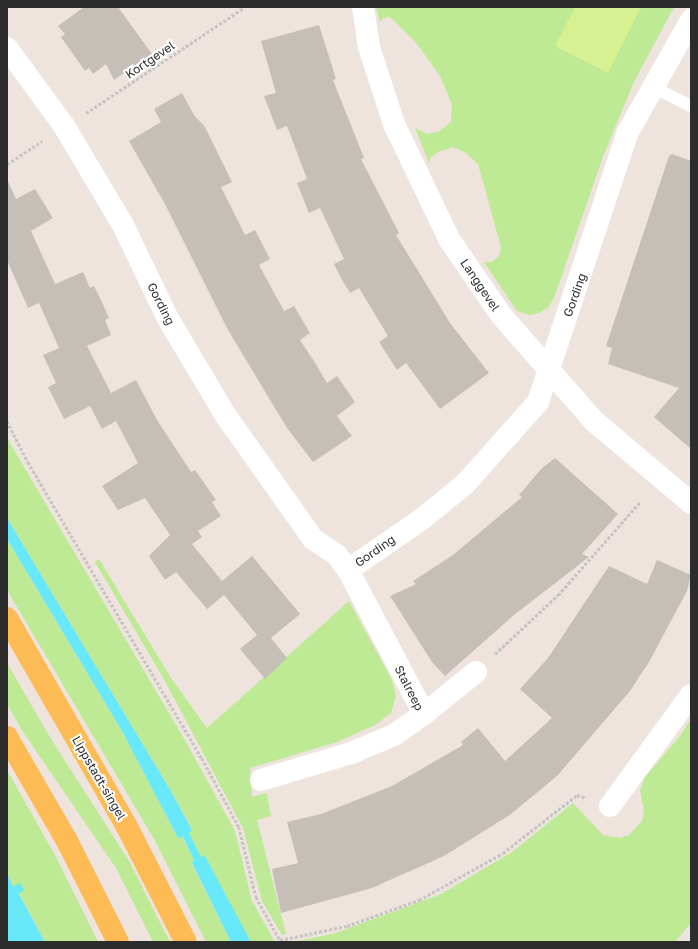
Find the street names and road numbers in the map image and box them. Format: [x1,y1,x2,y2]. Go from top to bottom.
street label: Kortgevel [123,38,177,82]
street label: Langgevel [457,256,503,314]
street label: Gording [560,271,590,319]
street label: Gording [144,280,178,328]
street label: Gording [352,532,398,570]
street label: Stalreep [392,663,426,713]
street label: Lippstadt-singel [69,734,129,822]

